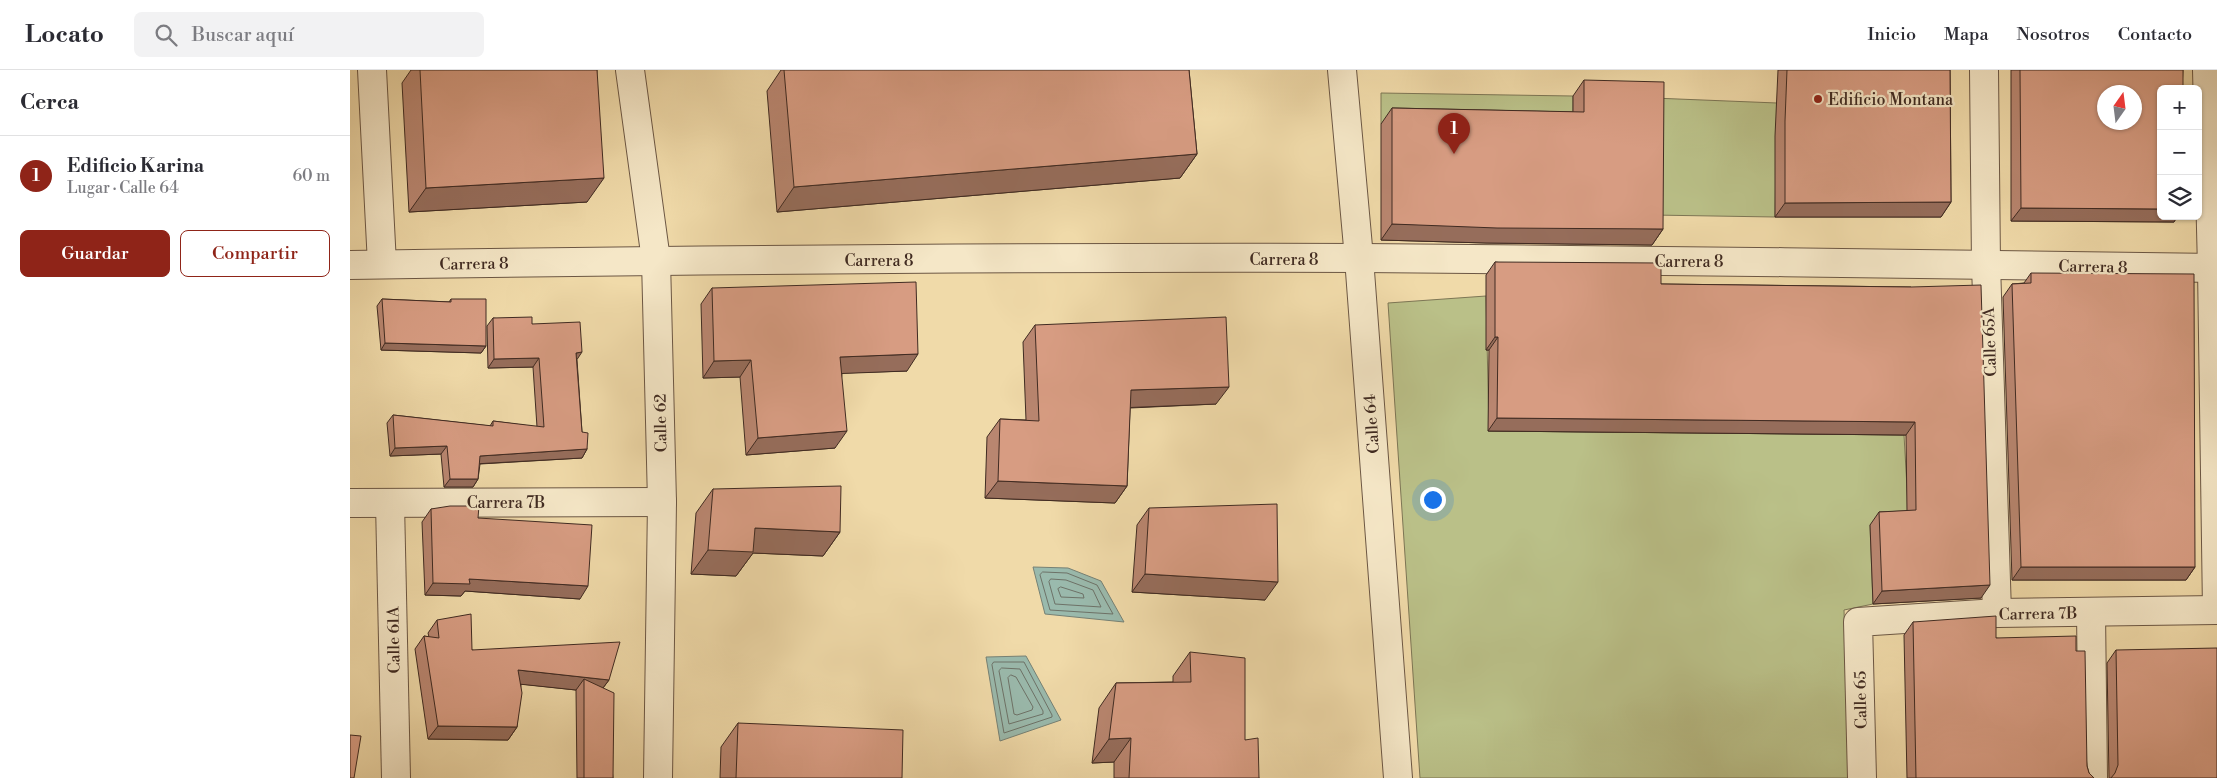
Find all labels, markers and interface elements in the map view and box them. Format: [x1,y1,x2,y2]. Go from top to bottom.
search box [134,12,484,57]
text: Locato [25,20,104,50]
icon: search [152,21,180,49]
text: Buscar aquí [192,23,294,47]
text: Inicio [1867,23,1916,46]
text: Mapa [1944,23,1989,46]
text: Nosotros [2017,23,2090,46]
text: Contacto [2118,23,2192,46]
north arrow [2097,85,2142,130]
map controls [2157,85,2202,220]
button: + [2157,85,2202,130]
text: Cerca [20,90,79,116]
place label: Edificio Montana [1828,90,1954,110]
marker: Edificio Montana [1812,93,1824,105]
pin: 1 [1438,113,1470,154]
button: − [2157,130,2202,175]
text: Edificio Karina [67,154,204,178]
text: 1 [32,166,40,186]
text: 60 m [292,166,330,186]
button: layers [2157,175,2202,220]
text: Lugar · Calle 64 [67,178,179,198]
button: Guardar [20,230,170,277]
button: Compartir [180,230,330,277]
street label: Carrera 8 [1249,250,1319,270]
street label: Carrera 8 [844,251,914,271]
street label: Carrera 8 [1654,252,1724,272]
street label: Carrera 8 [439,253,509,275]
street label: Carrera 8 [2058,256,2128,278]
street label: Calle 65A [1979,306,2001,377]
street label: Calle 62 [650,393,672,453]
street label: Calle 64 [1360,393,1384,454]
your location [1420,487,1446,513]
street label: Carrera 7B [467,493,545,513]
street label: Carrera 7B [1998,603,2078,625]
street label: Calle 61A [383,605,405,674]
street label: Calle 65 [1850,670,1872,729]

